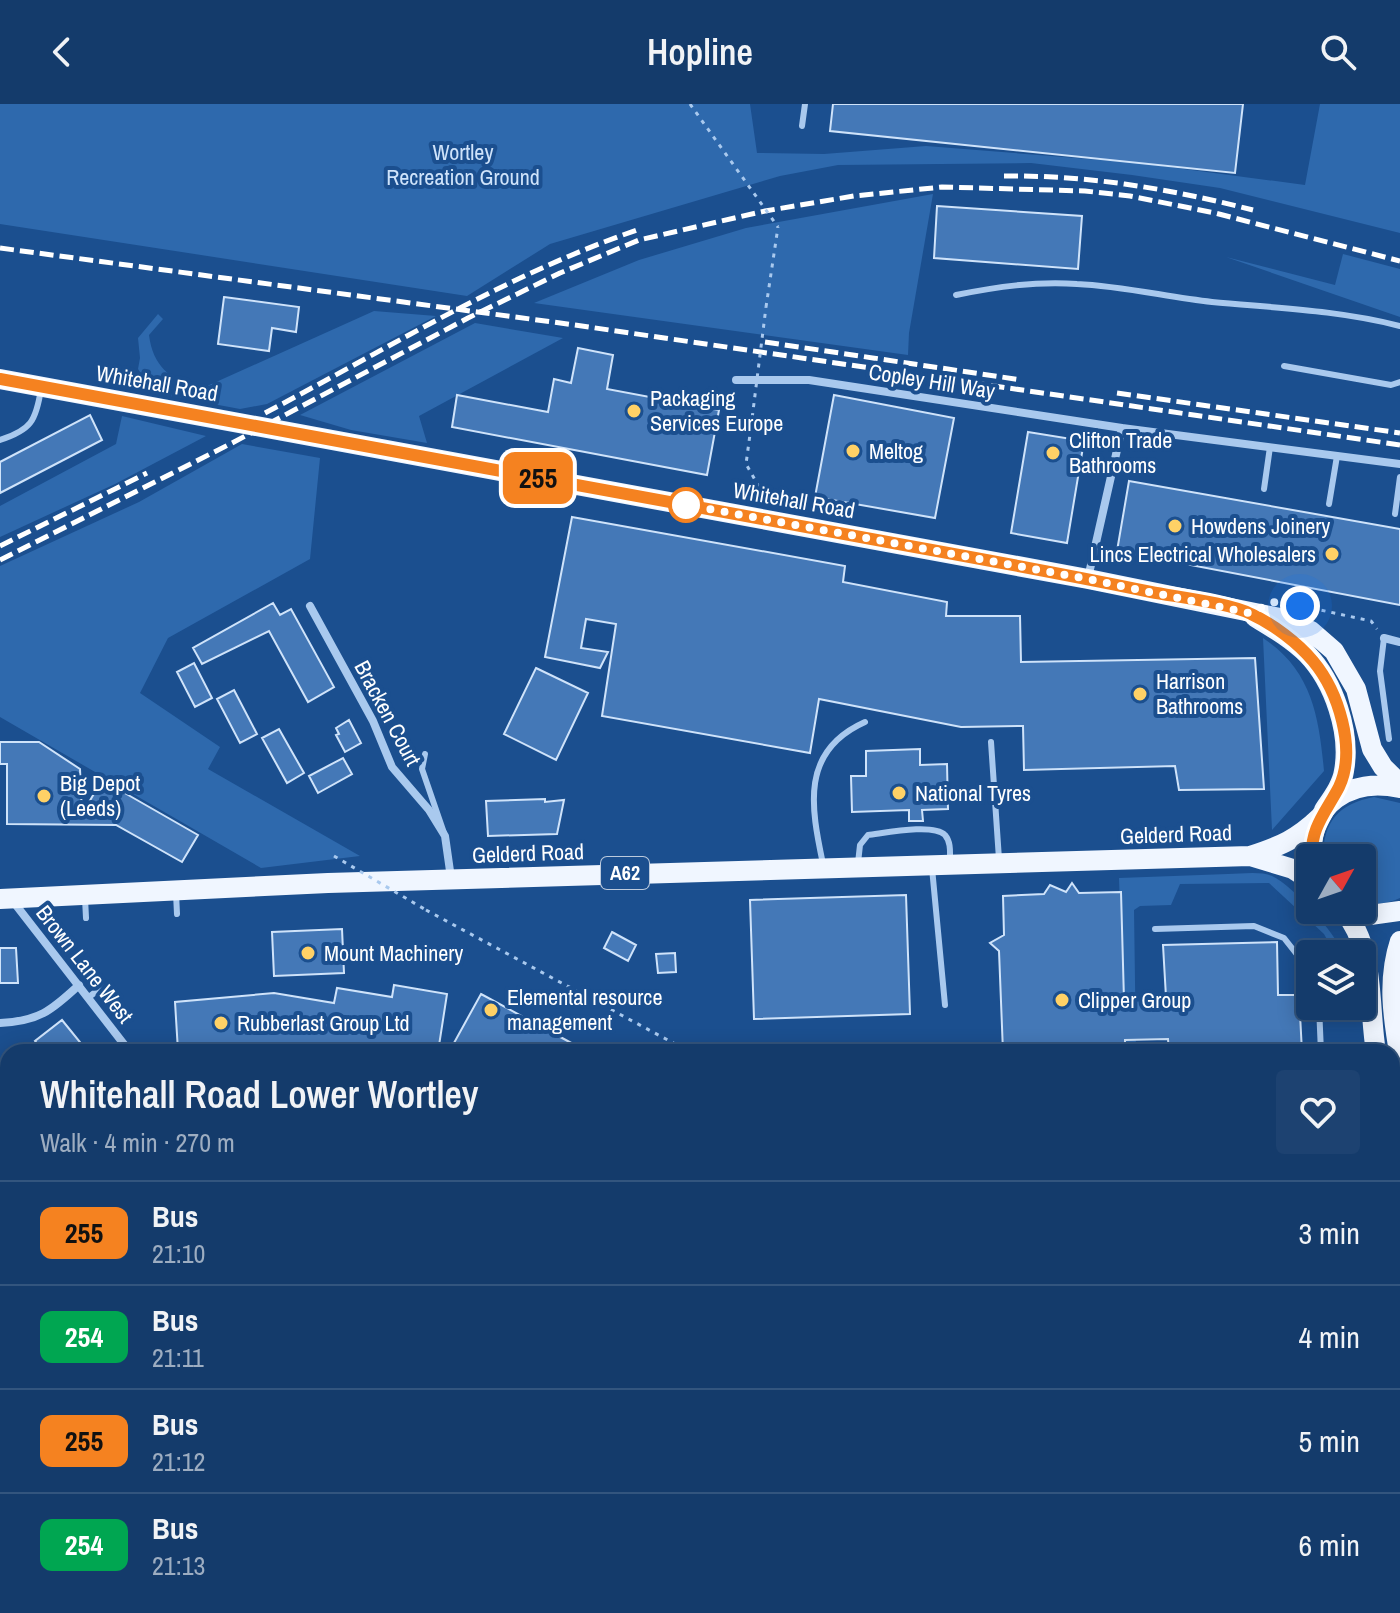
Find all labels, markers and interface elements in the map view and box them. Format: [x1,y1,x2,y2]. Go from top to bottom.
text: Hopline [647,28,753,76]
icon: back [40,30,84,74]
icon: search [1316,30,1360,74]
park label: Wortley Recreation Ground [386,137,540,192]
street label: Copley Hill Way [867,356,997,406]
street label: Whitehall Road [94,358,220,408]
place label: Packaging Services Europe [650,383,783,438]
marker: Packaging Services Europe [625,402,643,420]
place label: Clifton Trade Bathrooms [1069,425,1172,480]
place label: Meltog [869,436,923,466]
marker: Meltog [844,442,862,460]
marker: Clifton Trade Bathrooms [1044,444,1062,462]
line badge: 255 [492,452,584,504]
text: 255 [519,459,557,497]
street label: Whitehall Road [731,475,857,525]
unlabelled marker [669,488,703,522]
place label: Howdens Joinery [1191,511,1330,541]
marker: Howdens Joinery [1166,517,1184,535]
place label: Lincs Electrical Wholesalers [1089,539,1316,569]
marker: Lincs Electrical Wholesalers [1323,545,1341,563]
your location [1280,586,1320,626]
street label: Bracken Court [348,655,428,771]
place label: Harrison Bathrooms [1156,666,1243,721]
marker: Harrison Bathrooms [1131,685,1149,703]
place label: Big Depot (Leeds) [60,768,140,823]
place label: National Tyres [915,778,1031,808]
marker: National Tyres [890,784,908,802]
marker: Big Depot (Leeds) [35,787,53,805]
street label: Gelderd Road [1119,817,1233,851]
street label: Gelderd Road [471,836,585,870]
north arrow [1296,844,1376,924]
map controls [1296,844,1376,1020]
road number: A62 [601,857,649,889]
street label: Brown Lane West [29,899,141,1029]
place label: Mount Machinery [324,938,463,968]
button: layers [1296,940,1376,1020]
marker: Mount Machinery [299,944,317,962]
place label: Elemental resource management [507,982,662,1037]
place label: Clipper Group [1078,985,1191,1015]
marker: Clipper Group [1053,991,1071,1009]
marker: Elemental resource management [482,1001,500,1019]
place label: Rubberlast Group Ltd [237,1008,409,1038]
marker: Rubberlast Group Ltd [212,1014,230,1032]
text: Whitehall Road Lower Wortley [40,1069,479,1120]
button: heart [1276,1070,1360,1154]
text: Walk · 4 min · 270 m [40,1125,235,1160]
text: Bus [152,1196,198,1236]
text: 3 min [1298,1213,1360,1253]
text: 255 [65,1214,103,1252]
text: 21:10 [152,1236,205,1271]
text: Bus [152,1300,198,1340]
text: 4 min [1298,1317,1360,1357]
text: 254 [65,1318,103,1356]
text: 21:11 [152,1340,204,1375]
text: Bus [152,1404,198,1444]
text: 5 min [1298,1421,1360,1461]
text: 255 [65,1422,103,1460]
text: 21:12 [152,1444,205,1479]
text: Bus [152,1508,198,1548]
text: 6 min [1298,1525,1360,1565]
text: 254 [65,1526,103,1564]
text: 21:13 [152,1548,205,1583]

